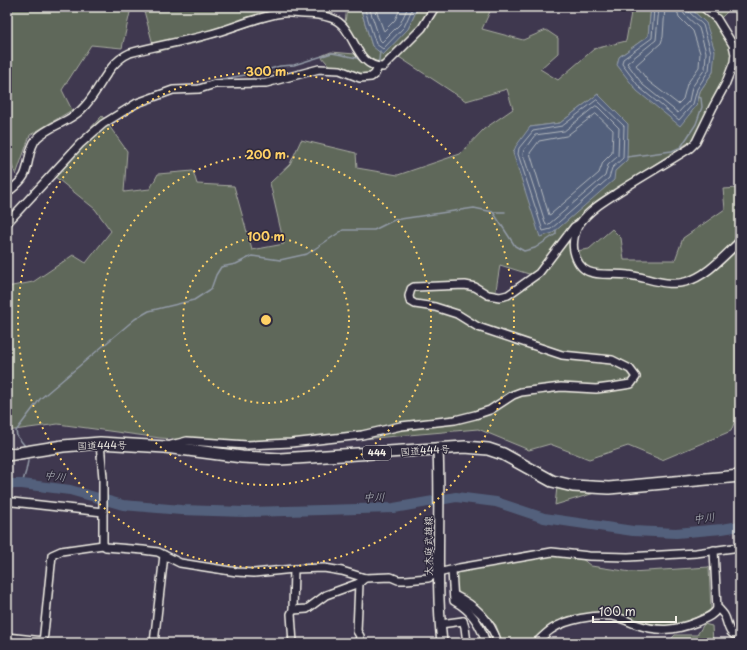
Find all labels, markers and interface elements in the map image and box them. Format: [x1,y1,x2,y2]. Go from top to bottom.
text: 300 m [246,62,286,80]
text: 200 m [246,145,286,163]
text: 100 m [247,227,285,245]
centre of rings [259,313,273,327]
street label: 国道444号 [77,437,127,452]
street label: 国道444号 [400,440,450,459]
road number: 444 [363,446,391,460]
water label: 中川 [43,466,67,485]
water label: 中川 [363,488,385,505]
water label: 中川 [692,508,716,527]
street label: 大木庭武雄線 [420,516,435,576]
scale bar [593,598,676,624]
text: 100 m [599,602,636,620]

